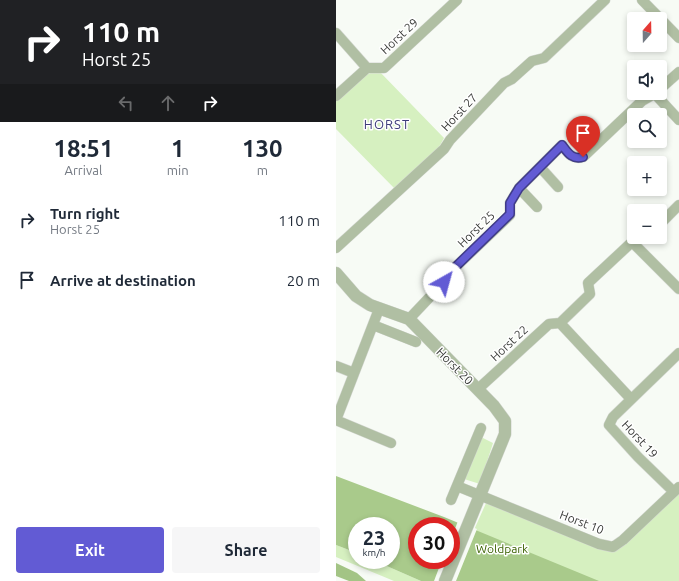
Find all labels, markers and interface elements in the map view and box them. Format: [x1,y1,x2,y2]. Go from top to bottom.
north arrow [627,12,667,52]
map controls [627,12,667,244]
icon: right [16,16,68,68]
text: 110 m [82,16,160,47]
street label: Horst 29 [378,16,420,56]
text: Horst 25 [82,49,151,69]
button: sound [627,60,667,100]
street label: Horst 27 [439,91,479,133]
icon: left [115,92,137,114]
icon: ahead [157,92,179,114]
icon: right [199,92,221,114]
button: search [627,108,667,148]
pin [566,116,600,157]
district label: HORST [364,117,410,131]
icon: arrive [572,122,594,144]
text: 18:51 [53,135,113,162]
text: 1 [171,135,184,162]
text: 130 [242,135,283,162]
button: + [627,156,667,196]
text: Arrival [64,163,102,177]
text: min [167,163,189,177]
text: m [257,163,268,177]
button: − [627,204,667,244]
text: Turn right [50,205,120,222]
street label: Horst 25 [455,208,497,250]
icon: right [16,209,38,231]
text: 110 m [278,212,320,229]
text: Horst 25 [50,222,100,236]
position arrow [423,261,465,303]
icon: arrive [16,269,38,291]
text: Arrive at destination [50,272,196,289]
text: 20 m [287,272,320,289]
street label: Horst 22 [488,323,530,363]
street label: Horst 20 [434,345,476,387]
street label: Horst 19 [620,418,660,460]
street label: Horst 10 [558,508,606,536]
speed limit sign: 30 [408,517,460,569]
text: 23 [363,526,385,549]
button: Exit [16,527,164,573]
button: Share [172,527,320,573]
park label: Woldpark [476,542,528,555]
text: km/h [362,547,386,558]

